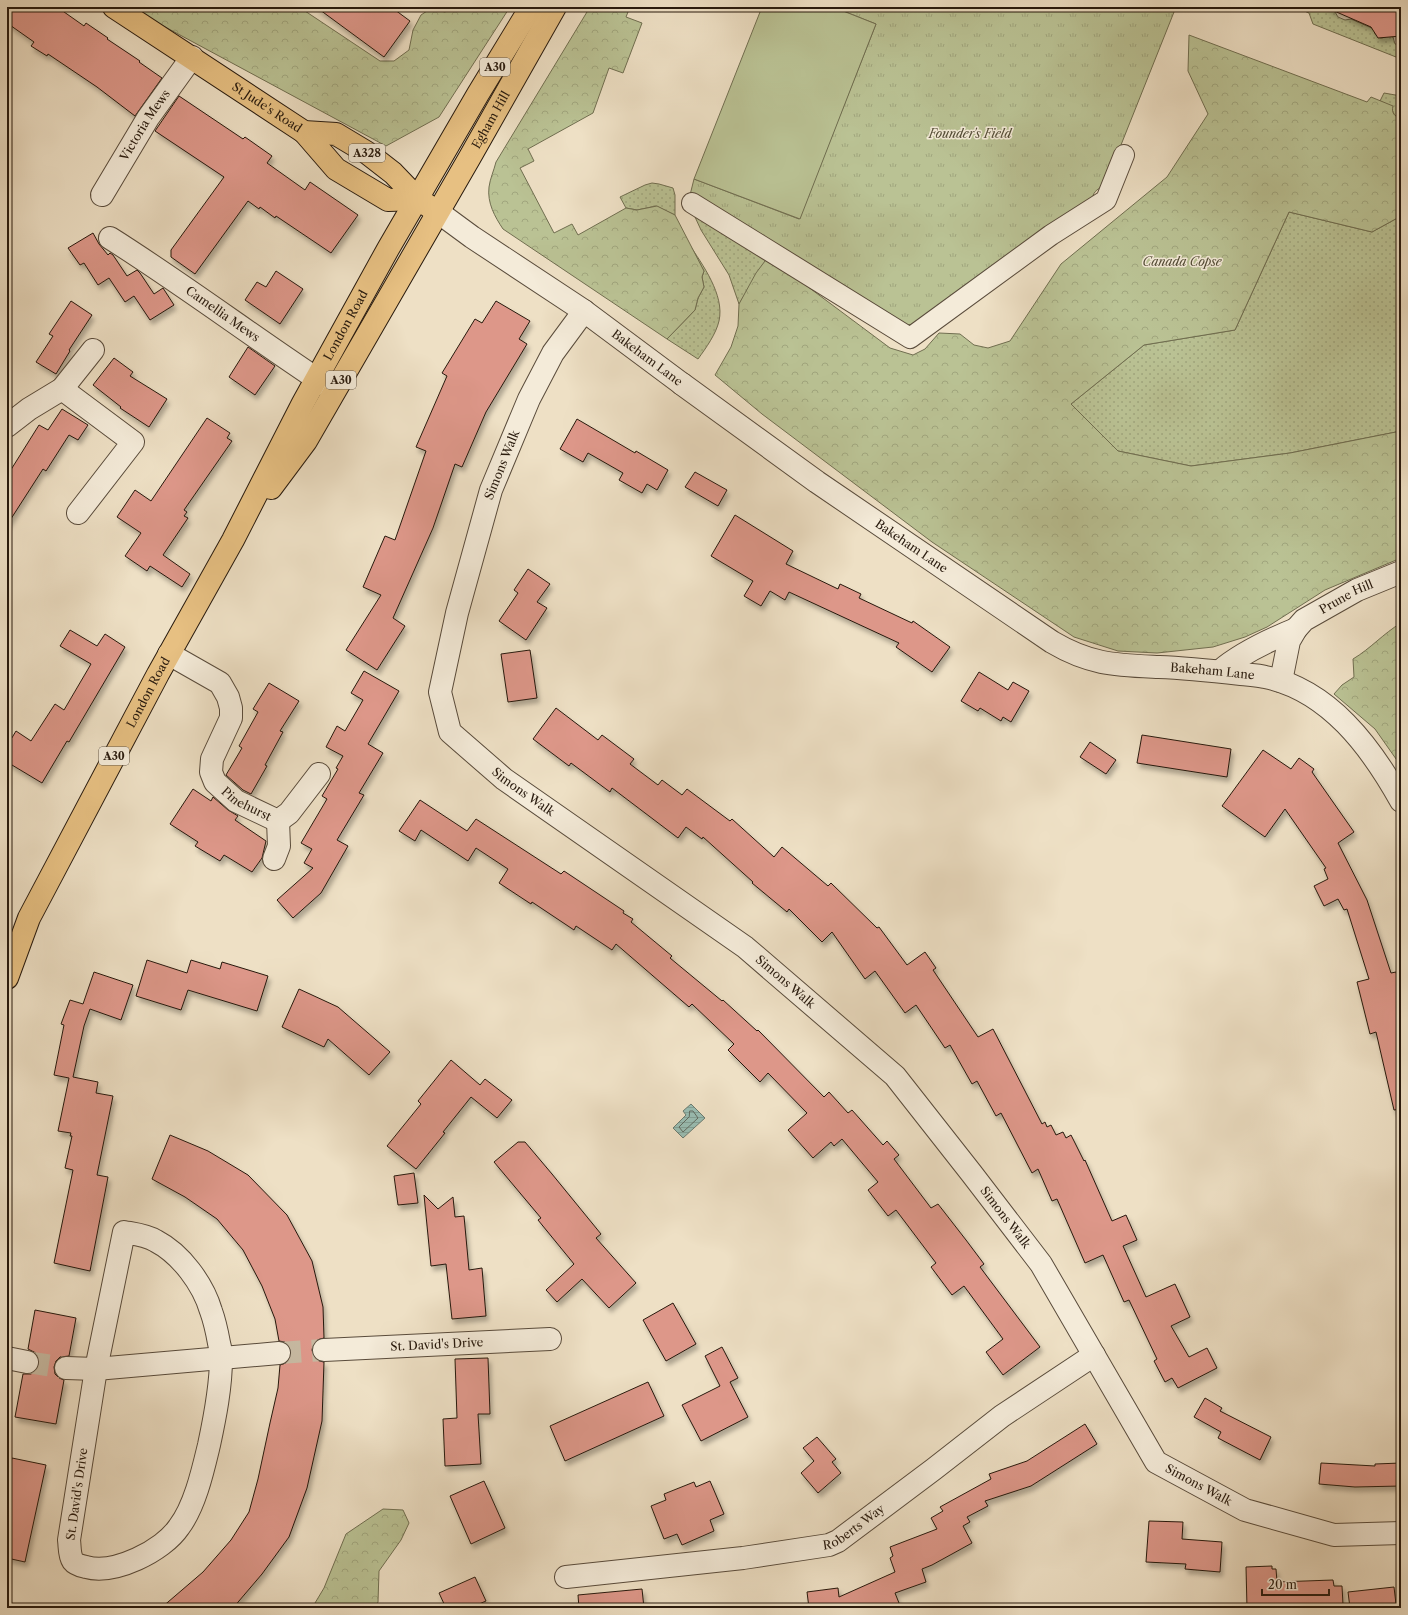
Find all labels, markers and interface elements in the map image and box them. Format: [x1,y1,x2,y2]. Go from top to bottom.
road number: A30 [480,58,510,76]
street label: St Jude's Road [229,79,306,136]
street label: Victoria Mews [116,86,173,164]
street label: Egham Hill [468,88,513,151]
park label: Founder's Field [928,126,1013,141]
road number: A328 [349,144,385,162]
park label: Canada Copse [1142,254,1223,269]
street label: Camellia Mews [183,283,263,345]
street label: London Road [320,287,371,363]
street label: Bakeham Lane [609,326,686,389]
road number: A30 [326,371,356,389]
street label: Simons Walk [481,427,523,502]
street label: Bakeham Lane [872,516,951,576]
street label: Prune Hill [1316,576,1376,617]
street label: London Road [123,654,173,730]
street label: Bakeham Lane [1170,660,1255,682]
road number: A30 [99,747,129,765]
street label: Simons Walk [489,764,559,820]
street label: Pinehurst [219,784,275,824]
street label: Simons Walk [753,952,819,1012]
street label: Simons Walk [977,1183,1035,1252]
street label: St. David's Drive [390,1334,484,1354]
street label: St. David's Drive [63,1447,90,1541]
street label: Simons Walk [1163,1460,1236,1509]
street label: Roberts Way [822,1501,887,1553]
scale bar [1262,1571,1329,1597]
text: 20 m [1268,1577,1297,1592]

